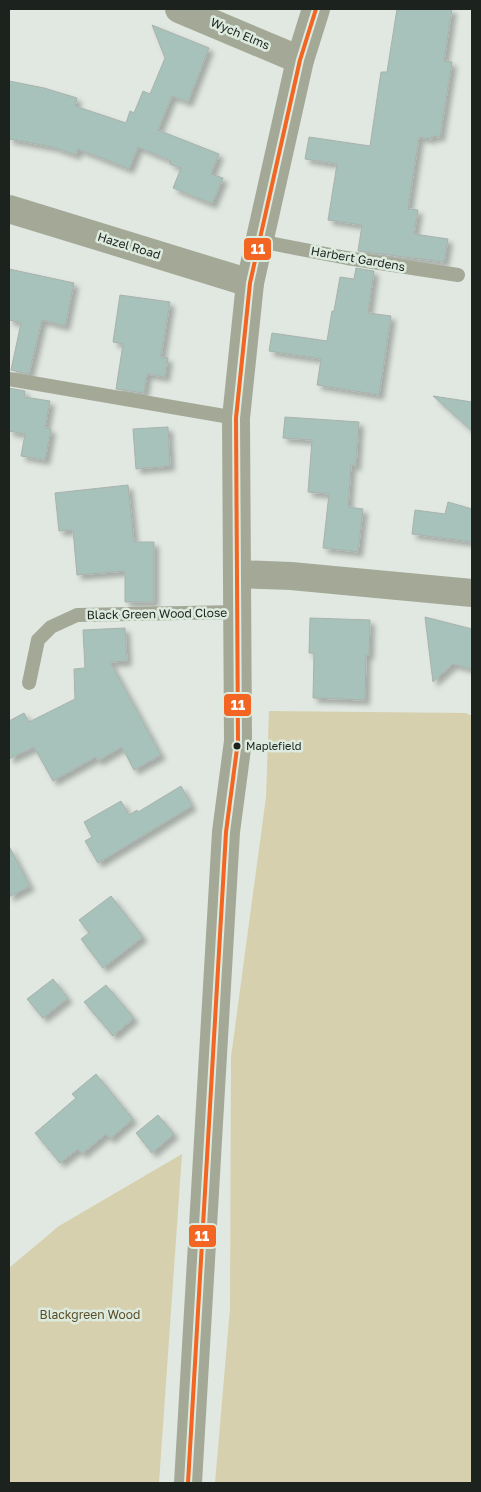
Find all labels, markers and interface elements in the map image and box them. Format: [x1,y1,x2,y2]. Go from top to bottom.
street label: Wych Elms [208,14,272,53]
street label: Hazel Road [96,229,163,262]
line badge: 11 [243,237,272,261]
text: 11 [251,240,265,257]
street label: Harbert Gardens [310,243,406,274]
street label: Black Green Wood Close [87,605,227,622]
line badge: 11 [223,693,252,717]
text: 11 [231,696,245,713]
place label: Maplefield [246,739,302,752]
marker: Maplefield [232,741,242,751]
line badge: 11 [188,1224,217,1248]
text: 11 [195,1227,209,1244]
park label: Blackgreen Wood [40,1307,140,1322]

